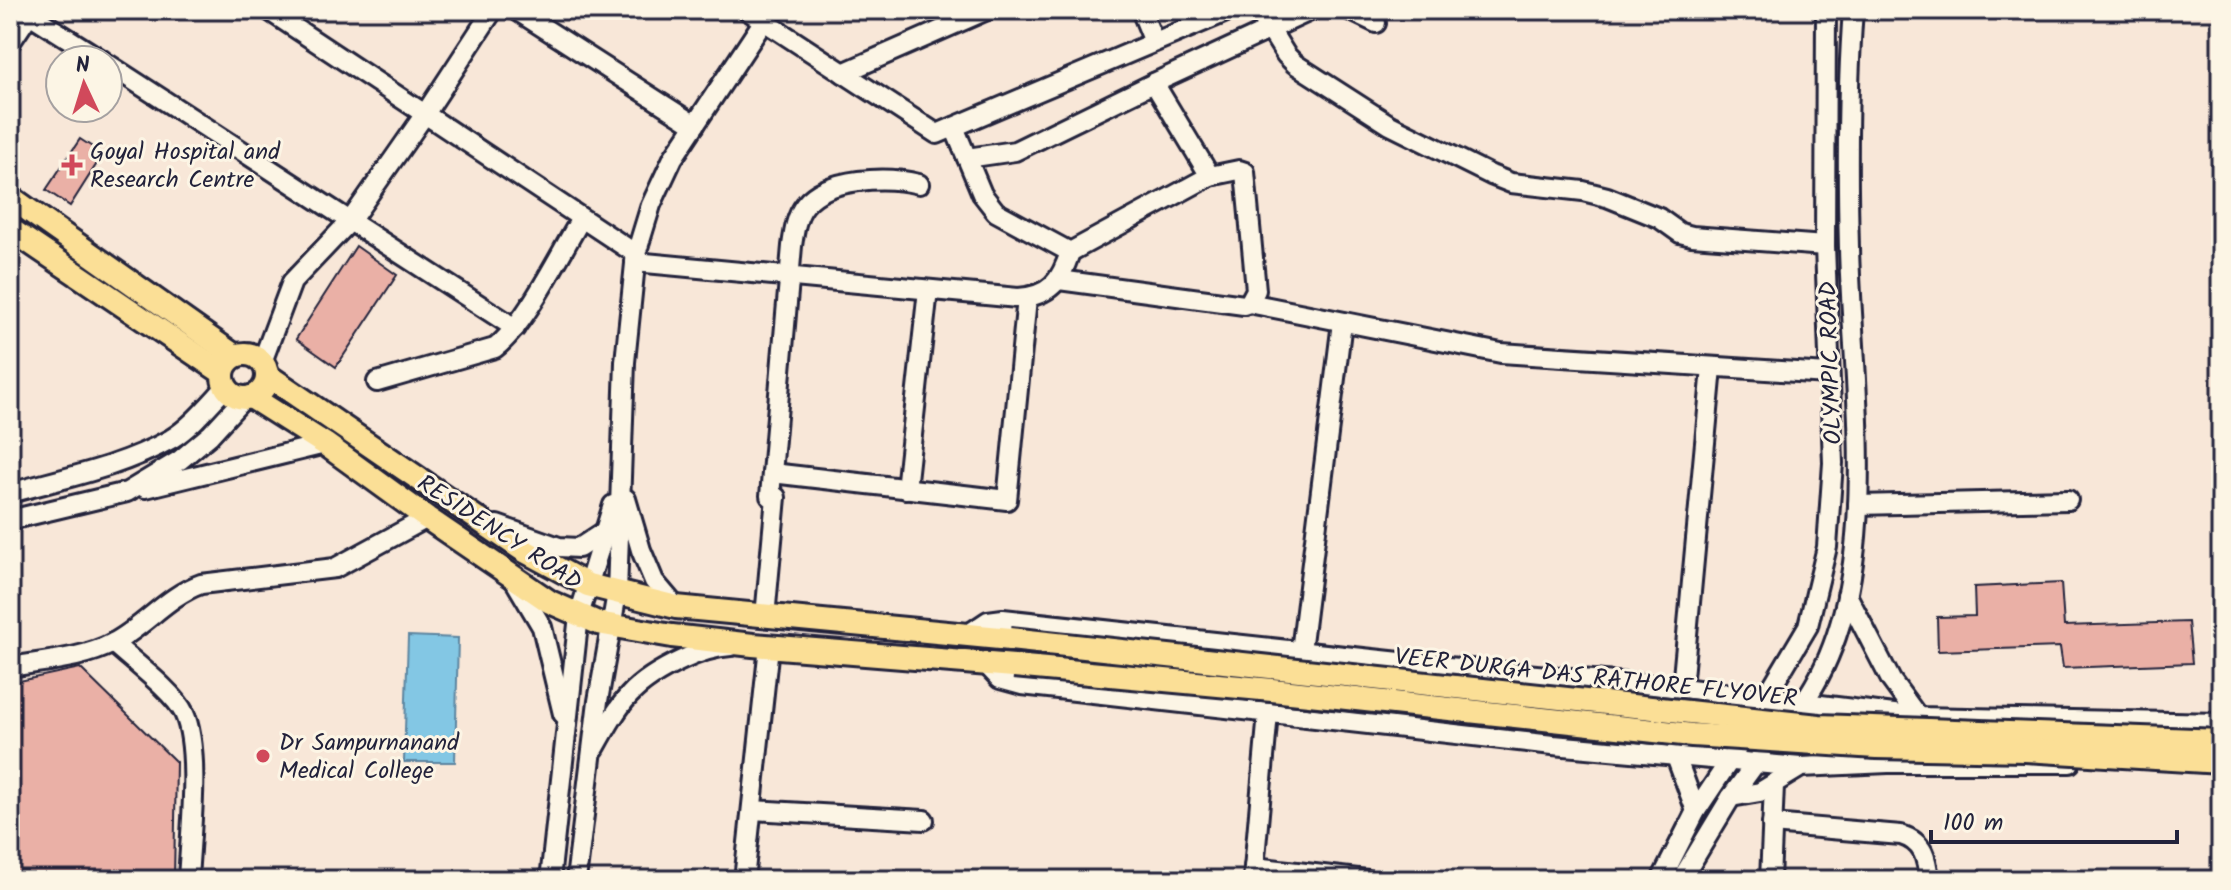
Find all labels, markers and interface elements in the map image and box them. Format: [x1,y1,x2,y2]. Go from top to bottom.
north arrow [44,44,124,124]
text: N [75,49,91,84]
place label: Goyal Hospital and Research Centre [90,133,281,200]
marker: Goyal Hospital and Research Centre [61,154,83,176]
street label: OLYMPIC ROAD [1809,280,1854,445]
street label: RESIDENCY ROAD [409,465,590,602]
street label: VEER DURGA DAS RATHORE FLYOVER [1393,638,1799,719]
place label: Dr Sampurnanand Medical College [279,724,460,791]
marker: Dr Sampurnanand Medical College [254,747,272,765]
scale bar [1931,794,2177,844]
text: 100 m [1943,804,2003,843]

